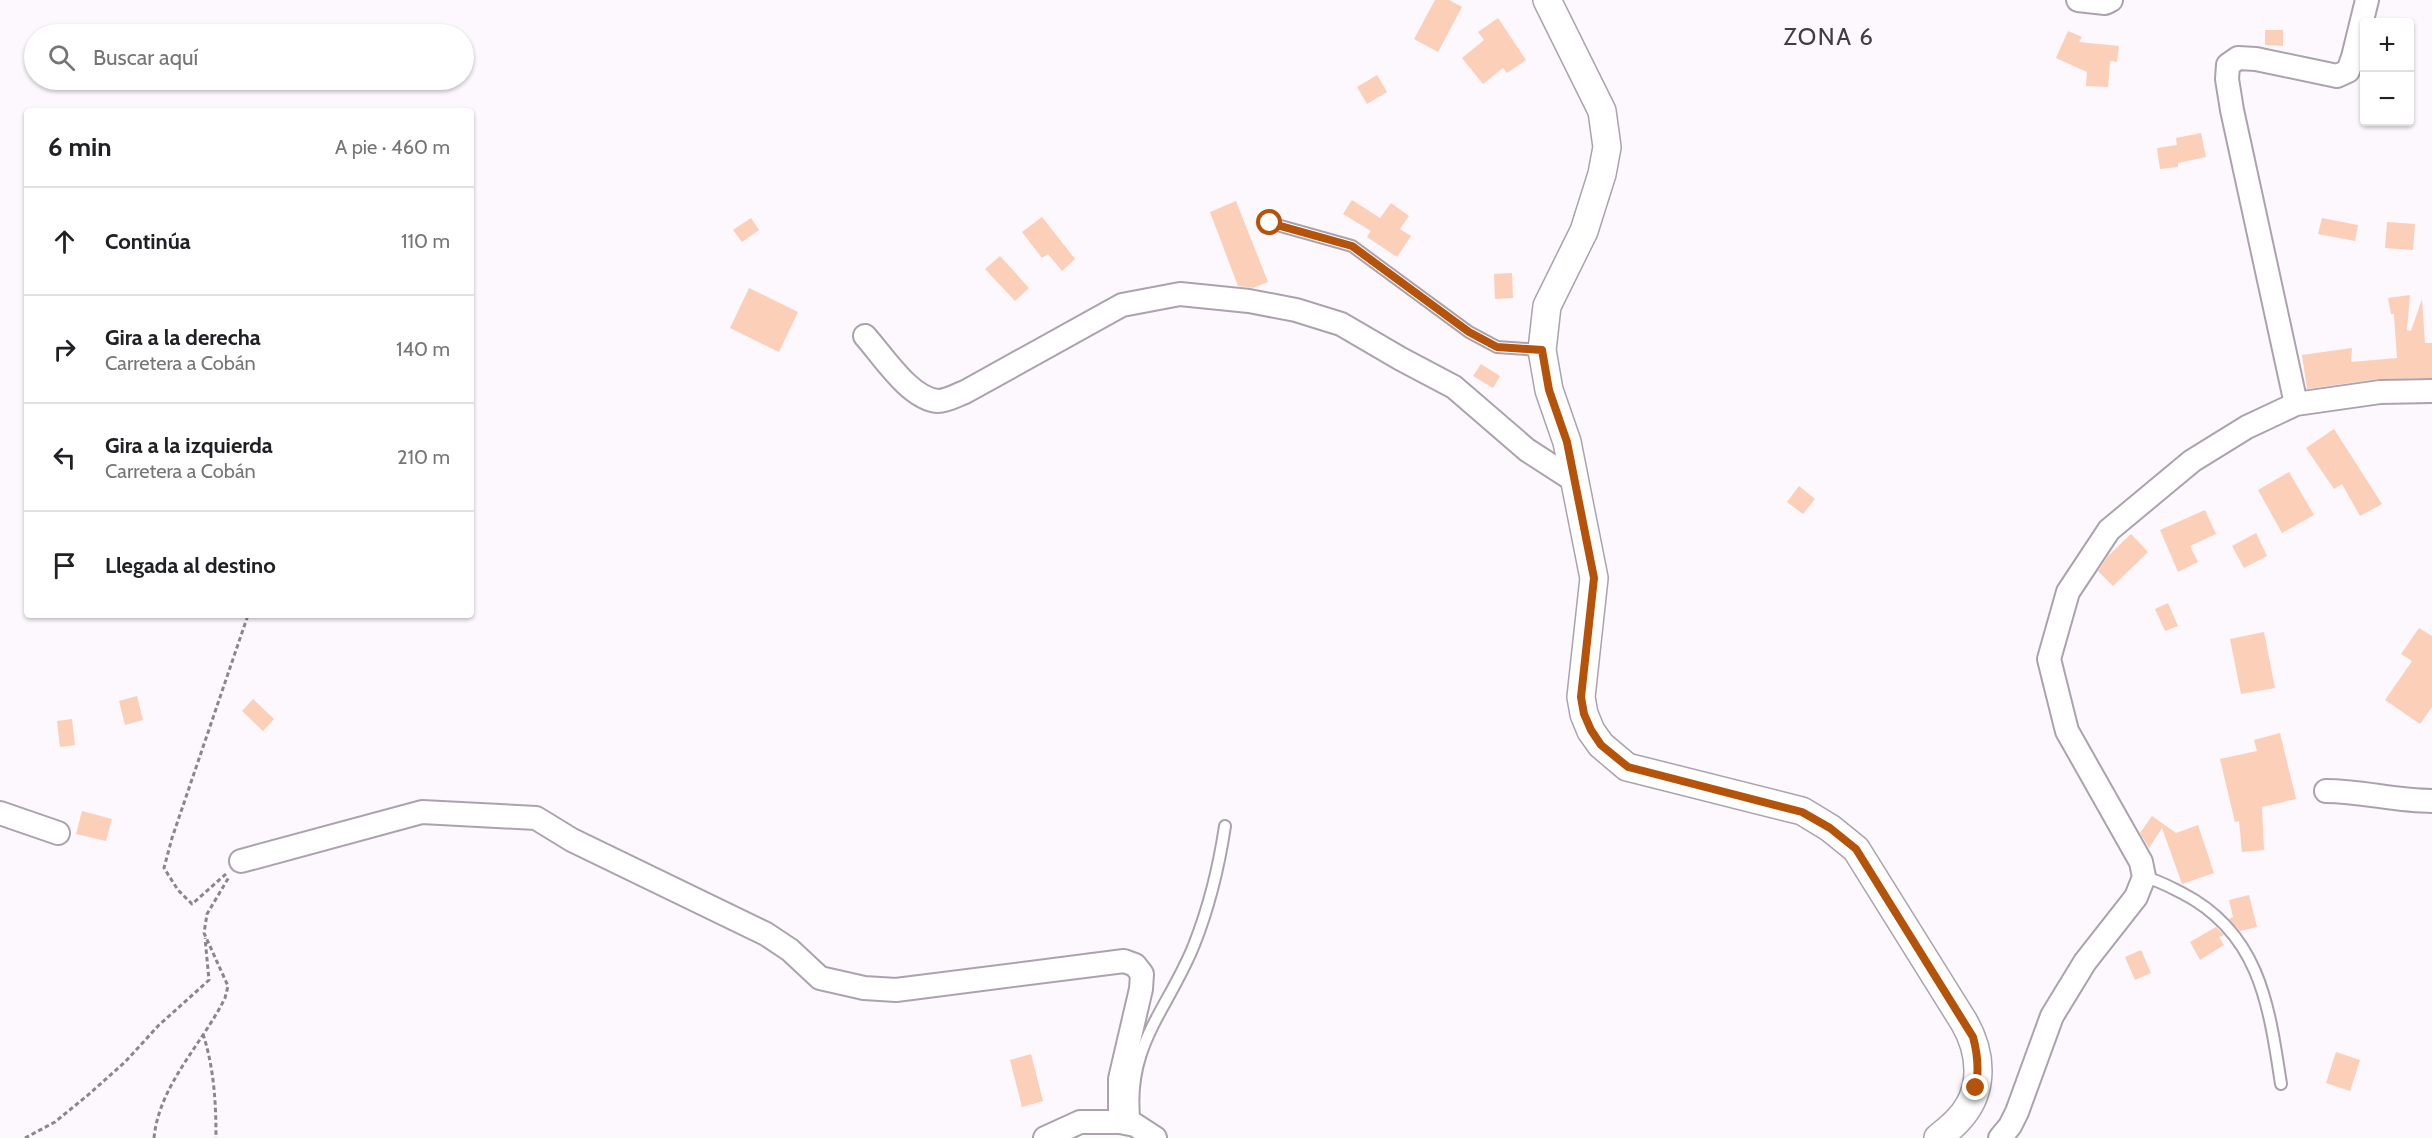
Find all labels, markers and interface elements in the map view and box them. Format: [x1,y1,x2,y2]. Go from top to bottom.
map controls [2360,18,2414,126]
button: + [2360,18,2414,72]
district label: ZONA 6 [1784,22,1874,51]
search box [24,24,474,90]
icon: search [45,41,78,74]
text: Buscar aquí [93,44,198,71]
button: − [2360,72,2414,126]
text: 6 min [48,131,112,163]
text: A pie · 460 m [335,135,450,159]
route start [1256,209,1282,235]
icon: ahead [48,225,81,258]
text: Continúa [105,228,191,255]
text: 110 m [401,229,450,253]
text: Gira a la derecha [105,324,261,351]
icon: right [48,333,81,366]
text: 140 m [396,337,450,361]
text: Carretera a Cobán [105,351,256,375]
text: Gira a la izquierda [105,432,273,459]
icon: left [48,441,81,474]
text: 210 m [397,445,450,469]
text: Carretera a Cobán [105,459,256,483]
icon: arrive [48,549,81,582]
text: Llegada al destino [105,552,276,579]
route end [1962,1074,1988,1100]

